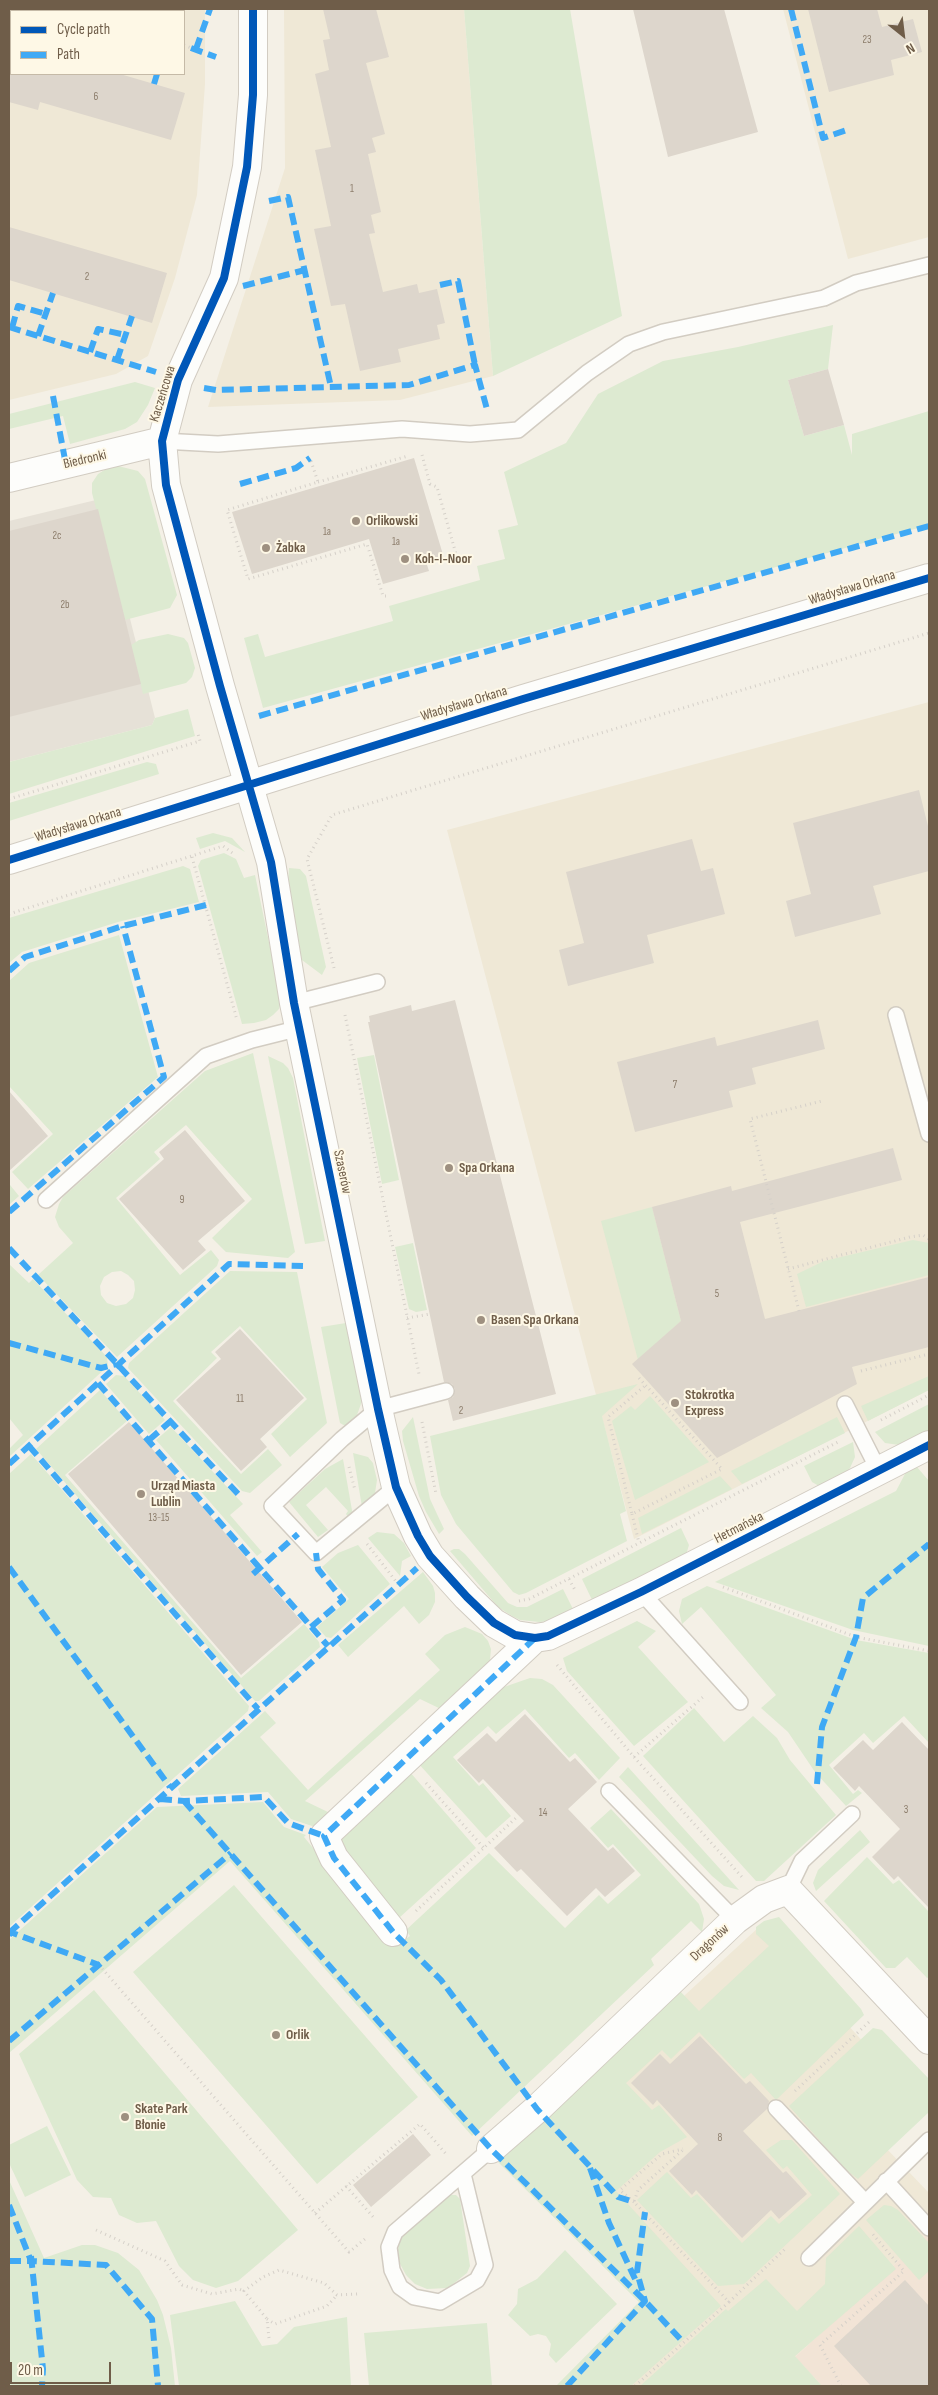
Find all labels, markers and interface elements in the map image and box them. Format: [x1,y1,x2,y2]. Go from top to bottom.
legend [10,10,185,75]
north arrow [878,10,928,60]
text: Cycle path [57,20,110,39]
house number: 23 [862,33,872,47]
text: N [903,39,918,58]
text: Path [57,45,80,64]
house number: 6 [94,90,98,104]
house number: 1 [350,182,354,196]
house number: 2 [85,270,89,284]
street label: Kaczeńcowa [146,364,180,424]
street label: Biedronki [62,447,108,473]
place label: Orlikowski [366,513,418,529]
marker: Orlikowski [350,515,362,527]
house number: 1a [323,525,331,539]
house number: 2c [53,529,61,543]
house number: 1a [392,535,400,549]
place label: Żabka [276,540,306,556]
marker: Żabka [260,542,272,554]
place label: Koh-I-Noor [415,551,472,567]
marker: Koh-I-Noor [399,553,411,565]
street label: Władysława Orkana [807,567,897,609]
house number: 2b [60,598,70,612]
street label: Władysława Orkana [419,683,509,725]
street label: Władysława Orkana [33,804,123,846]
house number: 7 [673,1078,677,1092]
street label: Szaserów [329,1149,355,1195]
place label: Spa Orkana [459,1160,514,1176]
marker: Spa Orkana [443,1162,455,1174]
house number: 9 [180,1193,184,1207]
house number: 5 [715,1287,719,1301]
place label: Basen Spa Orkana [491,1312,579,1328]
marker: Basen Spa Orkana [475,1314,487,1326]
place label: Stokrotka Express [685,1387,734,1420]
house number: 11 [236,1392,244,1406]
marker: Stokrotka Express [669,1397,681,1409]
house number: 2 [459,1404,463,1418]
place label: Urząd Miasta Lublin [151,1478,215,1510]
marker: Urząd Miasta Lublin [135,1488,147,1500]
street label: Hetmańska [712,1508,766,1548]
house number: 13-15 [149,1511,169,1525]
house number: 3 [904,1803,908,1817]
house number: 14 [539,1806,547,1820]
street label: Dragonów [687,1921,733,1965]
place label: Orlik [286,2027,309,2043]
marker: Orlik [270,2029,282,2041]
place label: Skate Park Błonie [135,2101,188,2134]
marker: Skate Park Błonie [119,2111,131,2123]
house number: 8 [718,2131,722,2145]
scale bar [12,2352,114,2384]
text: 20 m [18,2361,43,2380]

